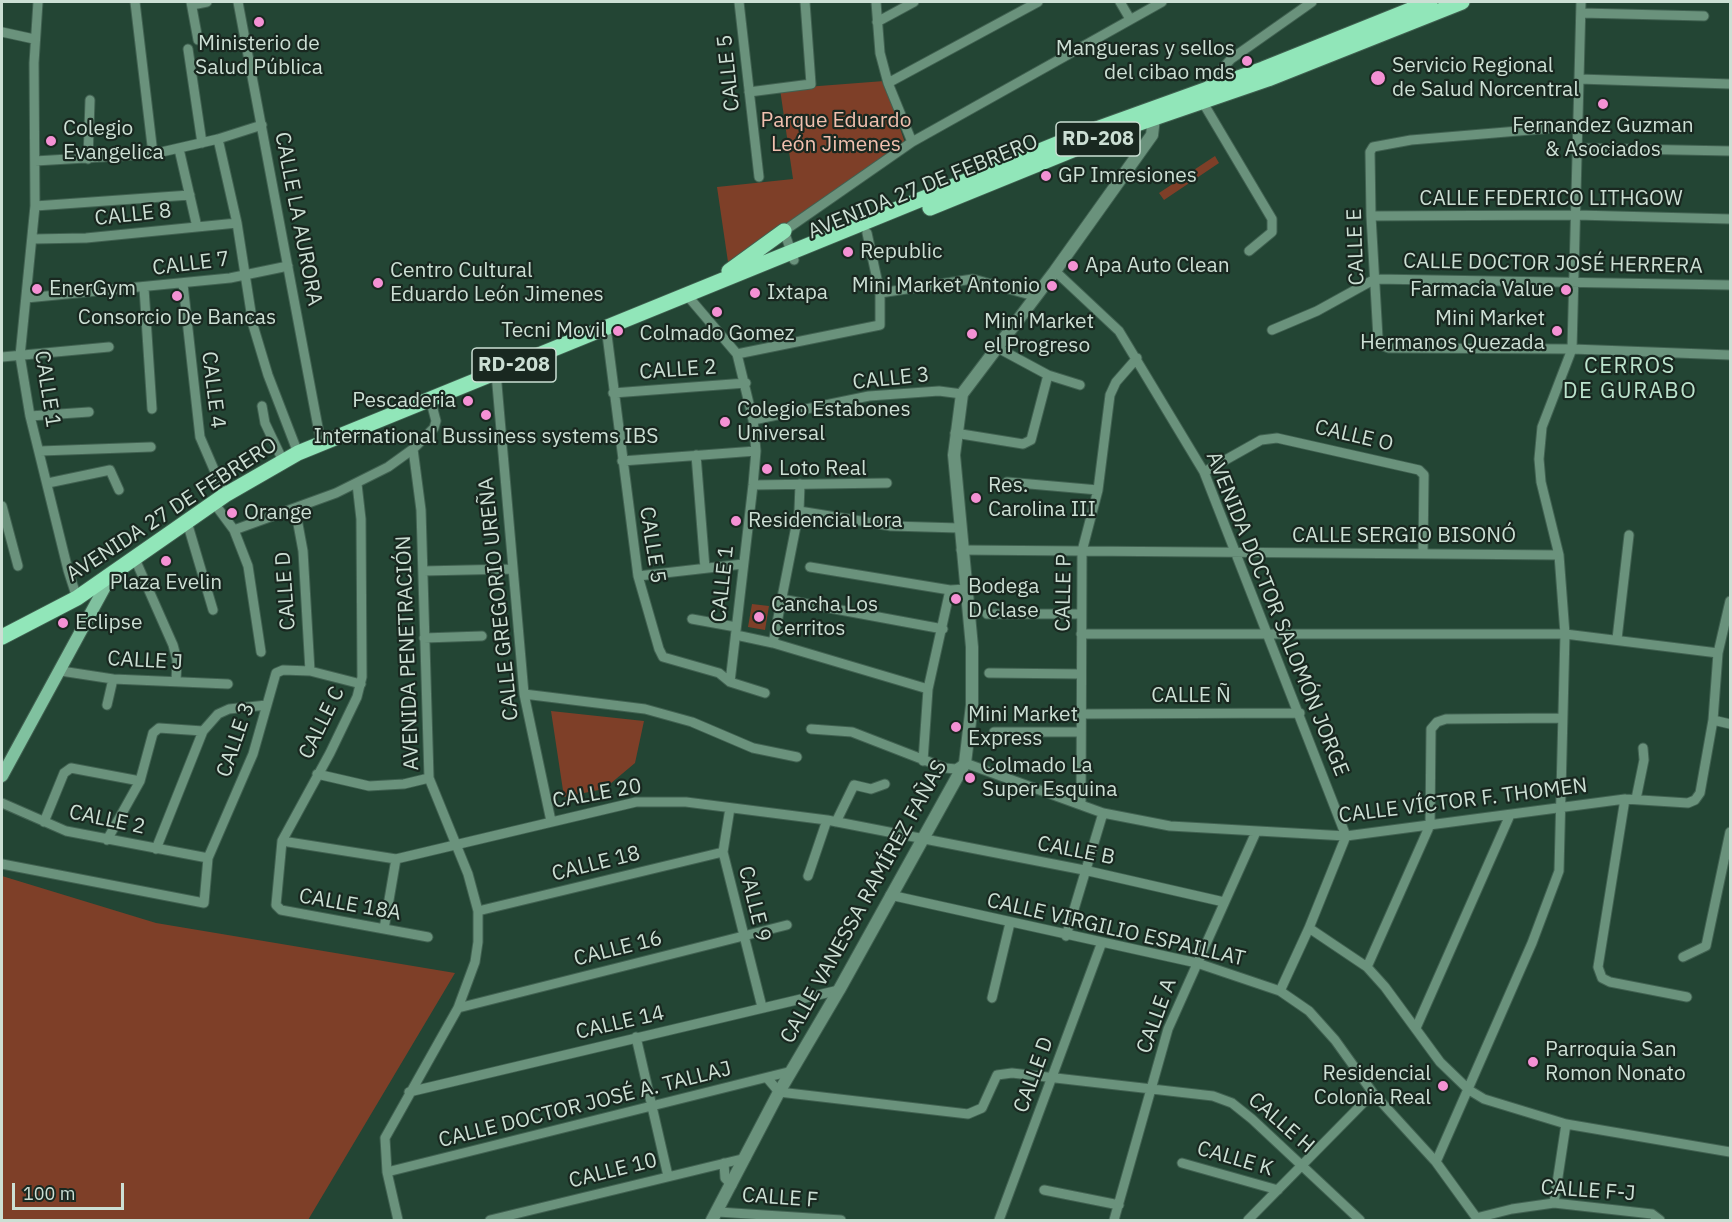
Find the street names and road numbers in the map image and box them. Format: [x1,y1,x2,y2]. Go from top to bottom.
street label: CALLE 5 [712,33,746,113]
road number: RD-208 [1056,122,1140,156]
street label: AVENIDA 27 DE FEBRERO [804,129,1042,245]
street label: CALLE LA AURORA [269,130,327,308]
street label: CALLE FEDERICO LITHGOW [1419,186,1683,212]
street label: CALLE 8 [93,198,173,232]
street label: CALLE E [1342,208,1370,286]
street label: CALLE 7 [151,247,231,281]
street label: CALLE DOCTOR JOSÉ HERRERA [1403,249,1703,279]
road number: RD-208 [472,348,556,382]
street label: CALLE 1 [29,349,65,429]
street label: CALLE 4 [196,350,230,430]
street label: CALLE 2 [639,355,717,385]
street label: CALLE 3 [851,362,931,396]
street label: CALLE O [1312,415,1396,457]
street label: AVENIDA 27 DE FEBRERO [62,432,282,588]
street label: AVENIDA DOCTOR SALOMÓN JORGE [1200,448,1354,780]
street label: CALLE GREGORIO UREÑA [474,476,524,722]
street label: CALLE 5 [634,505,670,585]
street label: CALLE SERGIO BISONÓ [1292,523,1516,549]
street label: AVENIDA PENETRACIÓN [391,535,425,771]
street label: CALLE 1 [706,544,740,624]
street label: CALLE D [271,551,301,631]
street label: CALLE P [1051,554,1077,632]
street label: CALLE J [107,646,183,676]
street label: CALLE C [294,683,350,763]
street label: CALLE Ñ [1151,683,1231,709]
street label: CALLE 3 [211,699,261,781]
street label: CALLE VANESSA RAMÍREZ FAÑAS [775,756,953,1048]
street label: CALLE VÍCTOR F. THOMEN [1337,773,1589,829]
street label: CALLE 20 [551,774,643,814]
street label: CALLE 2 [67,800,147,840]
street label: CALLE B [1035,831,1117,871]
street label: CALLE 18 [549,841,643,887]
street label: CALLE 9 [732,863,776,945]
street label: CALLE 18A [297,884,403,926]
street label: CALLE VIRGILIO ESPAILLAT [984,888,1248,972]
street label: CALLE 16 [571,926,665,972]
street label: CALLE A [1132,975,1182,1057]
street label: CALLE 14 [573,1001,667,1045]
street label: CALLE D [1009,1034,1059,1116]
street label: CALLE DOCTOR JOSÉ A. TALLAJ [436,1056,734,1154]
street label: CALLE H [1243,1087,1319,1159]
street label: CALLE K [1194,1136,1276,1182]
street label: CALLE 10 [566,1148,660,1194]
street label: CALLE F-J [1540,1175,1636,1207]
street label: CALLE F [741,1183,819,1213]

